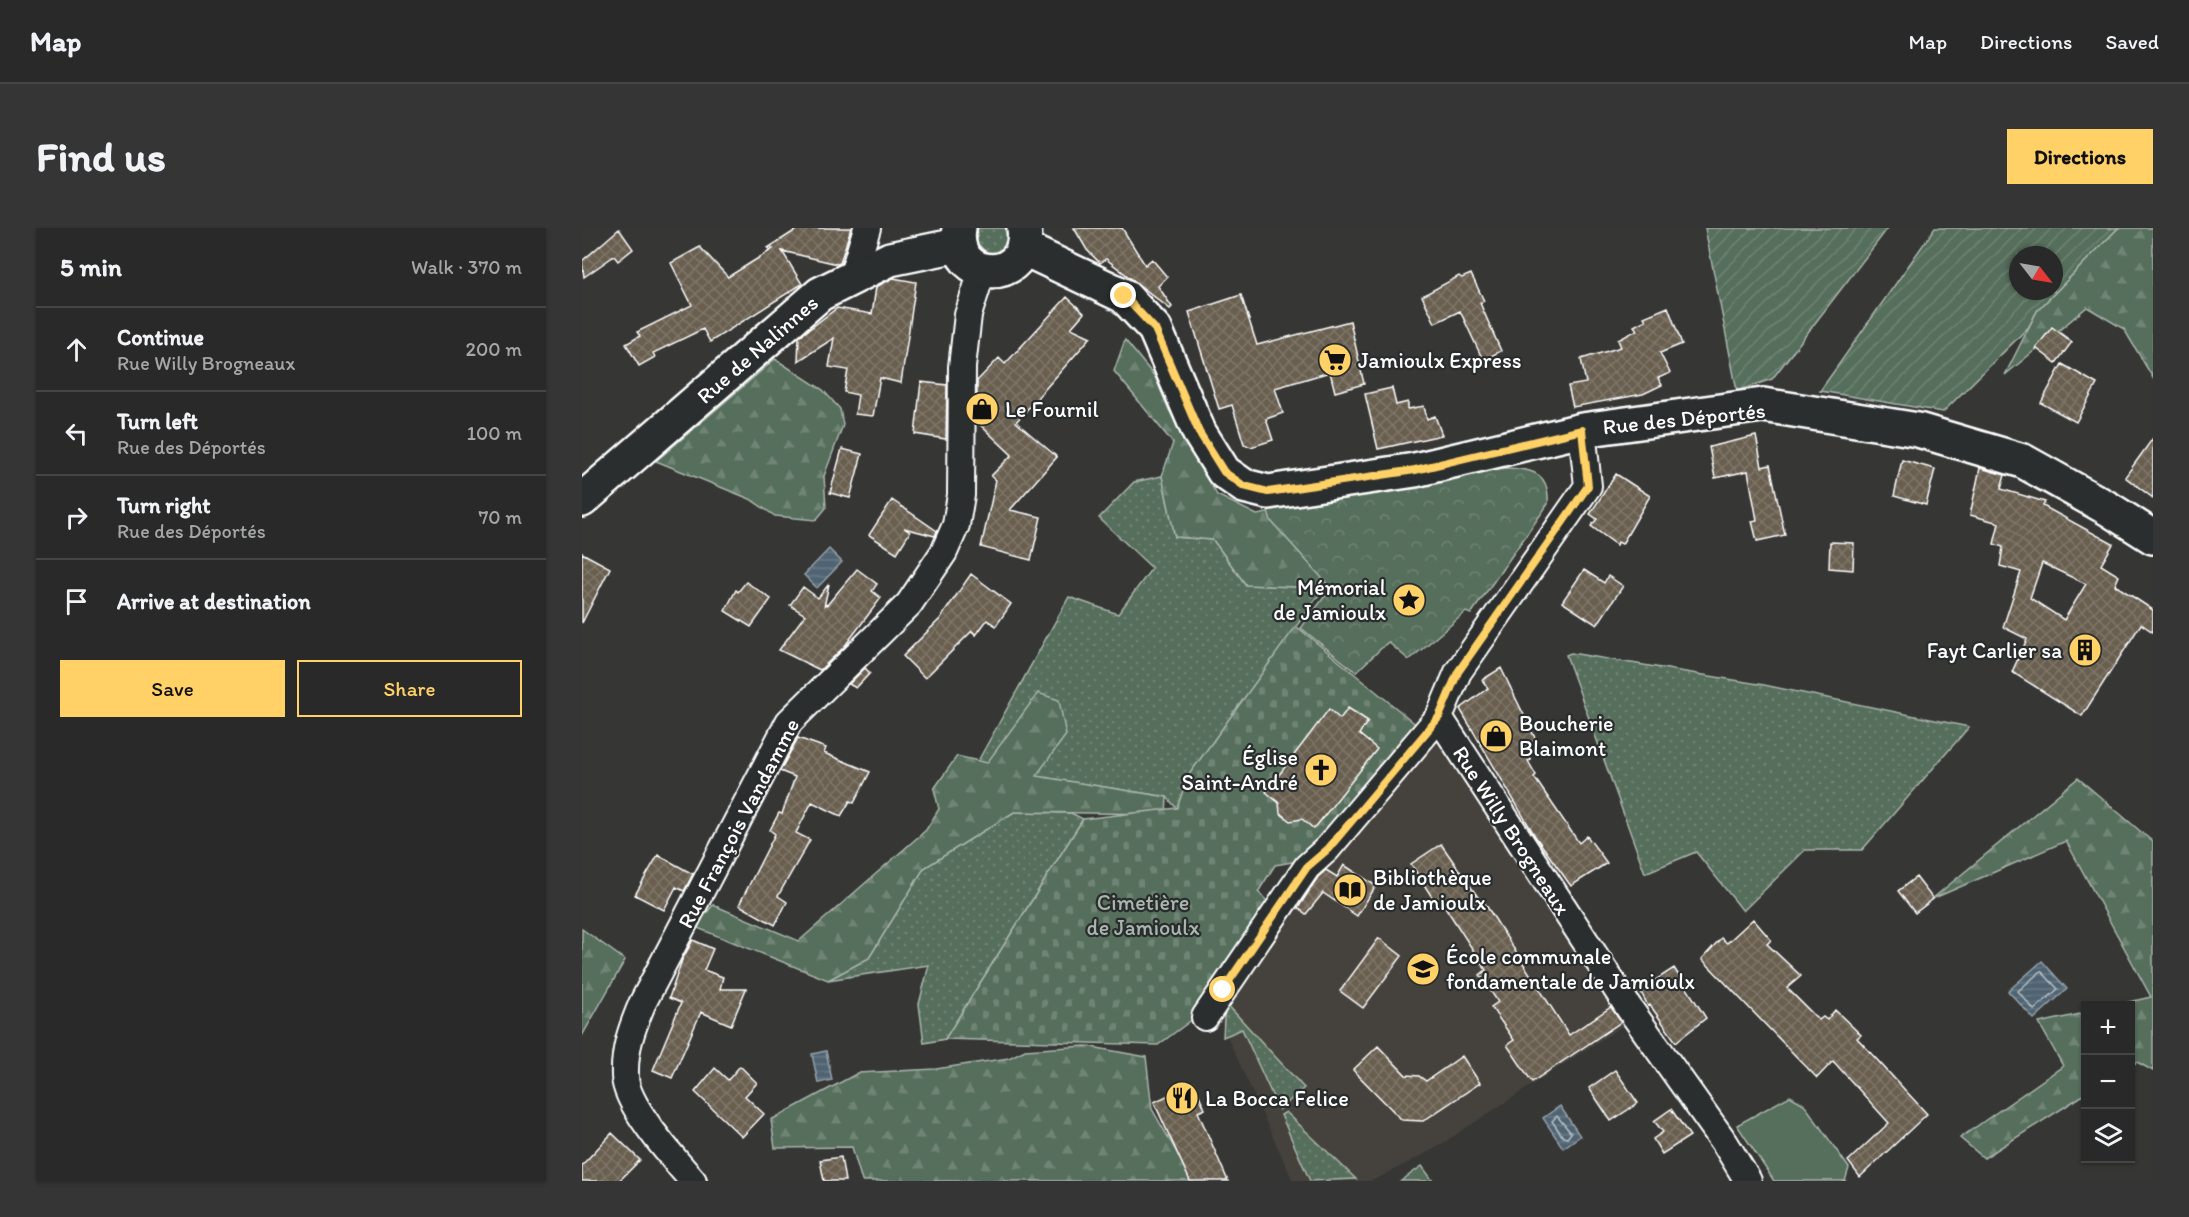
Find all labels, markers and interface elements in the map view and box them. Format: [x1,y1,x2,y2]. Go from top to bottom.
text: Map [30,24,81,58]
text: Map [1909,29,1947,54]
text: Directions [1980,29,2072,54]
text: Saved [2105,29,2159,54]
button: Directions [2007,129,2153,184]
text: Find us [36,131,166,182]
north arrow [2009,246,2063,300]
text: 5 min [60,251,122,283]
text: Walk · 370 m [411,255,522,279]
route end [1110,282,1136,308]
street label: Rue de Nalinnes [691,289,824,409]
text: Continue [117,324,204,351]
icon: ahead [60,333,93,366]
text: 200 m [466,337,522,361]
supermarket icon: Jamioulx Express [1317,342,1353,378]
place label: Jamioulx Express [1358,347,1522,374]
text: Rue Willy Brogneaux [117,351,295,375]
shop icon: Le Fournil [964,391,1000,427]
place label: Le Fournil [1005,396,1099,423]
street label: Rue des Déportés [1601,397,1767,440]
text: Turn left [117,408,198,435]
icon: left [60,417,93,450]
text: 100 m [467,421,522,445]
text: Rue des Déportés [117,435,266,459]
text: Turn right [117,492,211,519]
icon: right [60,501,93,534]
text: 70 m [478,505,522,529]
text: Rue des Déportés [117,519,266,543]
place label: Mémorial de Jamioulx [1273,574,1386,626]
place icon: Mémorial de Jamioulx [1391,582,1427,618]
icon: arrive [60,585,93,618]
text: Arrive at destination [117,588,311,615]
building icon: Fayt Carlier sa [2067,632,2103,668]
place label: Fayt Carlier sa [1927,637,2062,664]
button: Save [60,660,285,717]
button: Share [297,660,522,717]
place label: Boucherie Blaimont [1519,710,1613,762]
street label: Rue François Vandamme [672,714,805,933]
shop icon: Boucherie Blaimont [1478,718,1514,754]
street label: Rue Willy Brogneaux [1447,741,1576,920]
place label: Église Saint-André [1182,744,1298,796]
church icon: Église Saint-André [1303,752,1339,788]
place label: Bibliothèque de Jamioulx [1373,864,1492,916]
library icon: Bibliothèque de Jamioulx [1332,872,1368,908]
park label: Cimetière de Jamioulx [1087,889,1199,941]
place label: École communale fondamentale de Jamioulx [1446,943,1695,995]
school or university icon: École communale fondamentale de Jamioulx [1405,951,1441,987]
route start [1209,976,1235,1002]
map controls [2081,1001,2135,1163]
button: + [2081,1001,2135,1055]
button: − [2081,1055,2135,1109]
restaurant icon: La Bocca Felice [1164,1080,1200,1116]
place label: La Bocca Felice [1205,1085,1349,1112]
button: layers [2081,1109,2135,1163]

